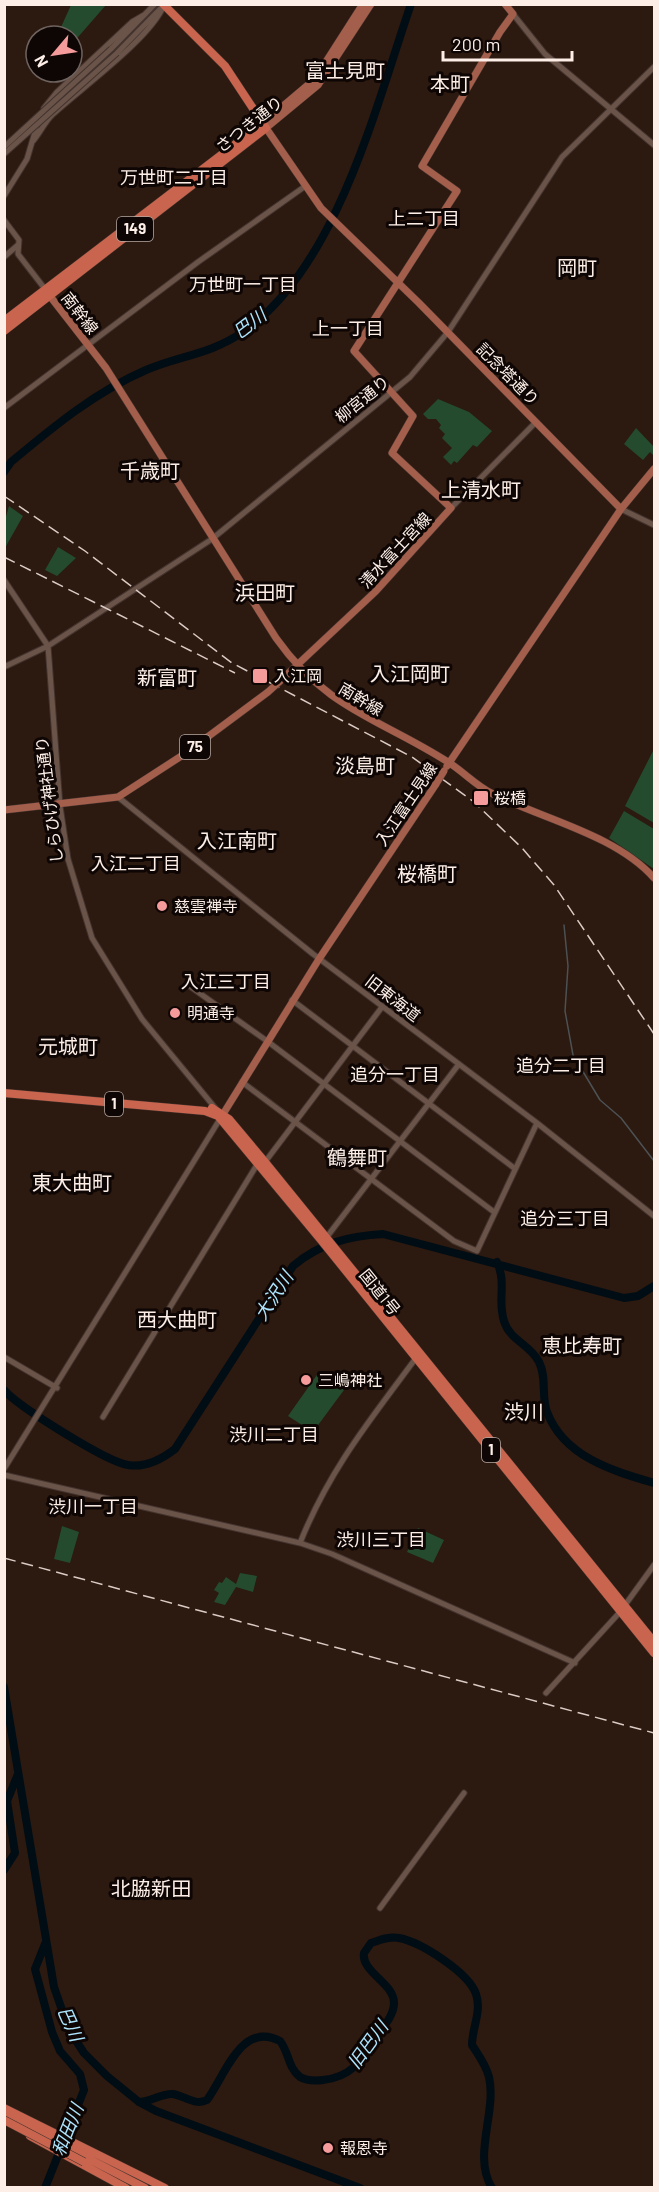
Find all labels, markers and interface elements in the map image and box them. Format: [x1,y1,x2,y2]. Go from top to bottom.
north arrow [24,24,84,84]
scale bar [443,24,572,62]
text: 200 m [452,33,500,55]
text: N [30,52,51,71]
district label: 富士見町 [305,58,385,82]
district label: 本町 [430,71,470,95]
street label: さつき通り [211,91,286,156]
district label: 万世町二丁目 [120,166,228,188]
district label: 上二丁目 [388,207,460,229]
road number: 149 [117,217,153,241]
district label: 岡町 [557,255,597,279]
district label: 万世町一丁目 [189,273,297,295]
street label: 南幹線 [58,288,103,337]
water label: 巴川 [228,302,272,343]
district label: 上一丁目 [312,317,384,339]
street label: 記念塔通り [473,339,543,409]
street label: 柳宮通り [331,371,393,426]
district label: 千歳町 [120,458,180,482]
district label: 上清水町 [441,477,521,501]
street label: 清水富士宮線 [355,508,434,591]
district label: 浜田町 [235,580,295,604]
district label: 入江岡町 [370,661,450,685]
district label: 新富町 [137,665,197,689]
place label: 入江岡 [274,666,322,685]
marker: 入江岡 [251,667,269,685]
street label: 南幹線 [336,678,387,719]
street label: しらひげ神社通り [31,735,66,865]
road number: 75 [180,735,210,759]
district label: 淡島町 [335,753,395,777]
street label: 入江富士見線 [371,759,440,849]
place label: 桜橋 [494,788,526,807]
marker: 桜橋 [472,789,490,807]
district label: 入江南町 [197,828,277,852]
district label: 入江二丁目 [91,852,181,874]
district label: 桜橋町 [397,861,457,885]
place label: 慈雲禅寺 [174,896,238,915]
marker: 慈雲禅寺 [155,899,169,913]
district label: 入江三丁目 [181,970,271,992]
street label: 旧東海道 [362,970,424,1025]
place label: 明通寺 [187,1003,235,1022]
marker: 明通寺 [168,1006,182,1020]
district label: 元城町 [38,1034,98,1058]
district label: 追分二丁目 [516,1054,606,1076]
district label: 追分一丁目 [350,1063,440,1085]
road number: 1 [105,1092,123,1116]
district label: 鶴舞町 [327,1145,387,1169]
district label: 東大曲町 [32,1170,112,1194]
district label: 追分三丁目 [520,1207,610,1229]
water label: 大沢川 [249,1265,298,1324]
street label: 国道1号 [356,1265,405,1318]
district label: 西大曲町 [137,1307,217,1331]
district label: 恵比寿町 [542,1333,622,1357]
place label: 三嶋神社 [318,1370,382,1389]
marker: 三嶋神社 [299,1373,313,1387]
district label: 渋川 [504,1399,544,1423]
district label: 渋川二丁目 [229,1423,319,1445]
road number: 1 [482,1438,500,1462]
district label: 渋川一丁目 [48,1495,138,1517]
district label: 渋川三丁目 [336,1528,426,1550]
district label: 北脇新田 [111,1876,191,1900]
water label: 巴川 [54,2003,89,2046]
water label: 旧巴川 [342,2014,393,2073]
water label: 和田川 [47,2099,88,2159]
place label: 報恩寺 [340,2138,388,2157]
marker: 報恩寺 [321,2141,335,2155]

